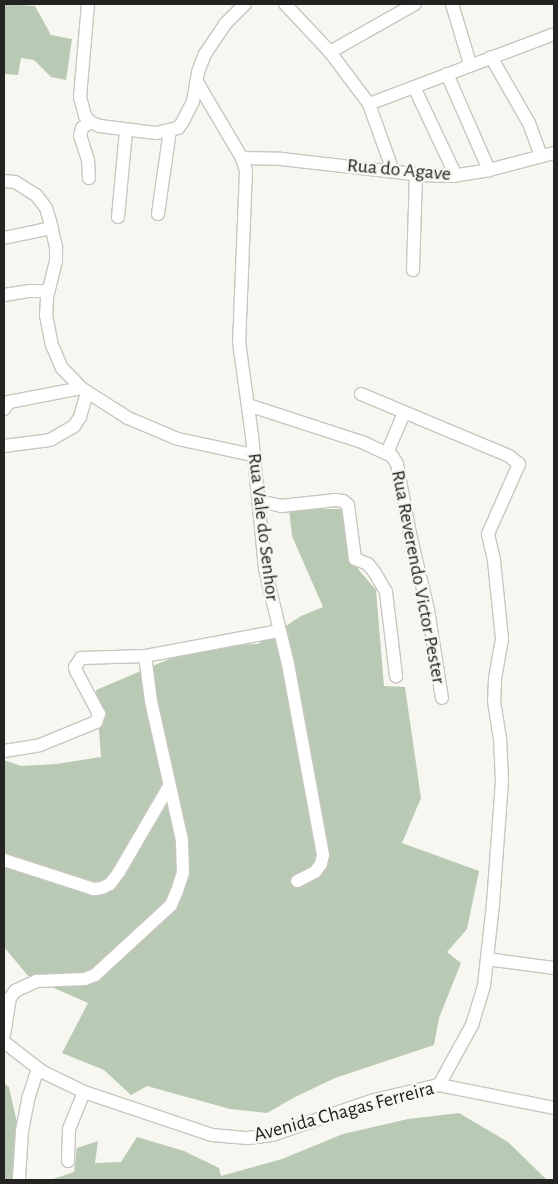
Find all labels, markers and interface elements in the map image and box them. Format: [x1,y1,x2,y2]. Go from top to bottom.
street label: Rua do Agave [346,153,452,187]
street label: Rua Vale do Senhor [242,452,284,602]
street label: Rua Reverendo Victor Pester [386,468,450,686]
street label: Avenida Chagas Ferreira [251,1076,437,1148]

